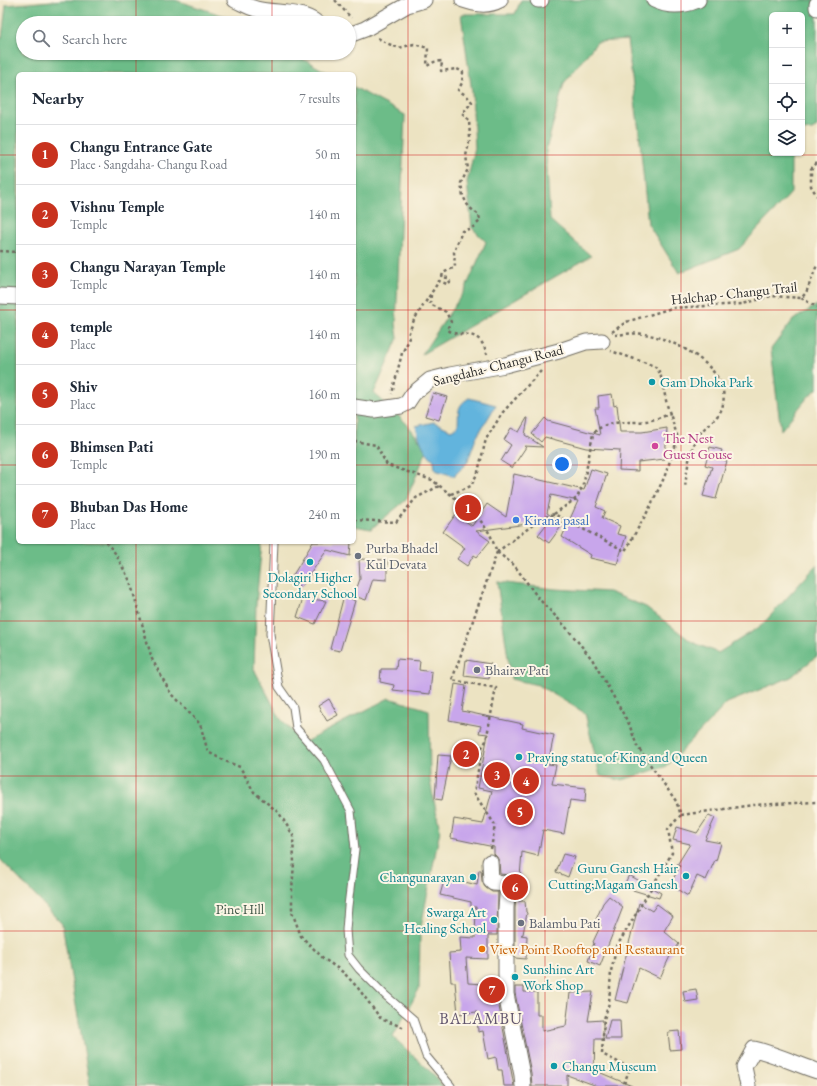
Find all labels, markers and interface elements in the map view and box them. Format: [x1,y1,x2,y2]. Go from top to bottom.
map controls [769,12,805,156]
button: + [769,12,805,48]
search box [16,16,356,60]
icon: search [30,27,52,49]
text: Search here [62,29,127,48]
button: − [769,48,805,84]
button: locate [769,84,805,120]
text: Nearby [32,87,84,109]
text: 7 results [299,90,340,107]
button: layers [769,120,805,156]
text: Changu Entrance Gate [70,137,212,156]
text: 1 [42,146,48,163]
text: 50 m [315,146,340,163]
text: Place · Sangdaha- Changu Road [70,156,227,173]
text: Vishnu Temple [70,197,164,216]
text: 2 [42,206,48,223]
text: 140 m [309,206,340,223]
text: Temple [70,216,107,233]
text: Changu Narayan Temple [70,257,225,276]
text: 3 [42,266,48,283]
text: 140 m [309,266,340,283]
text: Temple [70,276,107,293]
street label: Halchap - Changu Trail [670,277,799,309]
text: temple [70,317,112,336]
text: 4 [42,326,48,343]
text: 140 m [309,326,340,343]
text: Place [70,336,96,353]
street label: Sangdaha- Changu Road [431,340,566,390]
place label: Gam Dhoka Park [660,373,753,391]
text: Shiv [70,377,97,396]
marker: Gam Dhoka Park [647,377,657,387]
text: 5 [42,386,48,403]
text: 160 m [309,386,340,403]
text: Place [70,396,96,413]
place label: The Nest Guest Gouse [663,429,733,463]
text: Bhimsen Pati [70,437,153,456]
marker: The Nest Guest Gouse [650,441,660,451]
text: 6 [42,446,48,463]
text: 190 m [309,446,340,463]
your location [552,454,572,474]
text: Temple [70,456,107,473]
pin: 1 [455,493,481,523]
text: Bhuban Das Home [70,497,188,516]
text: 7 [42,506,48,523]
text: 240 m [309,506,340,523]
place label: Kirana pasal [524,511,590,529]
marker: Kirana pasal [511,515,521,525]
text: Place [70,516,96,533]
place label: Purba Bhadel Kul Devata [366,539,439,573]
marker: Purba Bhadel Kul Devata [353,551,363,561]
marker: Dolagiri Higher Secondary School [305,557,315,567]
place label: Dolagiri Higher Secondary School [263,568,358,602]
place label: Bhairav Pati [485,661,549,679]
marker: Bhairav Pati [472,665,482,675]
pin: 2 [453,739,479,769]
place label: Praying statue of King and Queen [527,748,708,766]
marker: Praying statue of King and Queen [514,752,524,762]
pin: 3 [484,760,510,790]
pin: 4 [513,766,539,796]
pin: 5 [507,797,533,827]
place label: Guru Ganesh Hair Cutting;Magam Ganesh [548,859,678,893]
place label: Changunarayan [379,868,466,886]
marker: Guru Ganesh Hair Cutting;Magam Ganesh [681,871,691,881]
marker: Changunarayan [468,872,478,882]
pin: 6 [502,872,528,902]
park label: Pine Hill [216,900,265,918]
place label: Swarga Art Healing School [404,903,487,937]
place label: Balambu Pati [529,914,601,932]
marker: Swarga Art Healing School [489,915,499,925]
marker: Balambu Pati [516,918,526,928]
place label: View Point Rooftop and Restaurant [490,940,685,958]
marker: View Point Rooftop and Restaurant [477,944,487,954]
place label: Sunshine Art Work Shop [523,960,594,994]
marker: Sunshine Art Work Shop [510,972,520,982]
pin: 7 [479,975,505,1005]
district label: BALAMBU [439,1008,523,1029]
place label: Changu Museum [562,1057,657,1075]
marker: Changu Museum [549,1061,559,1071]

